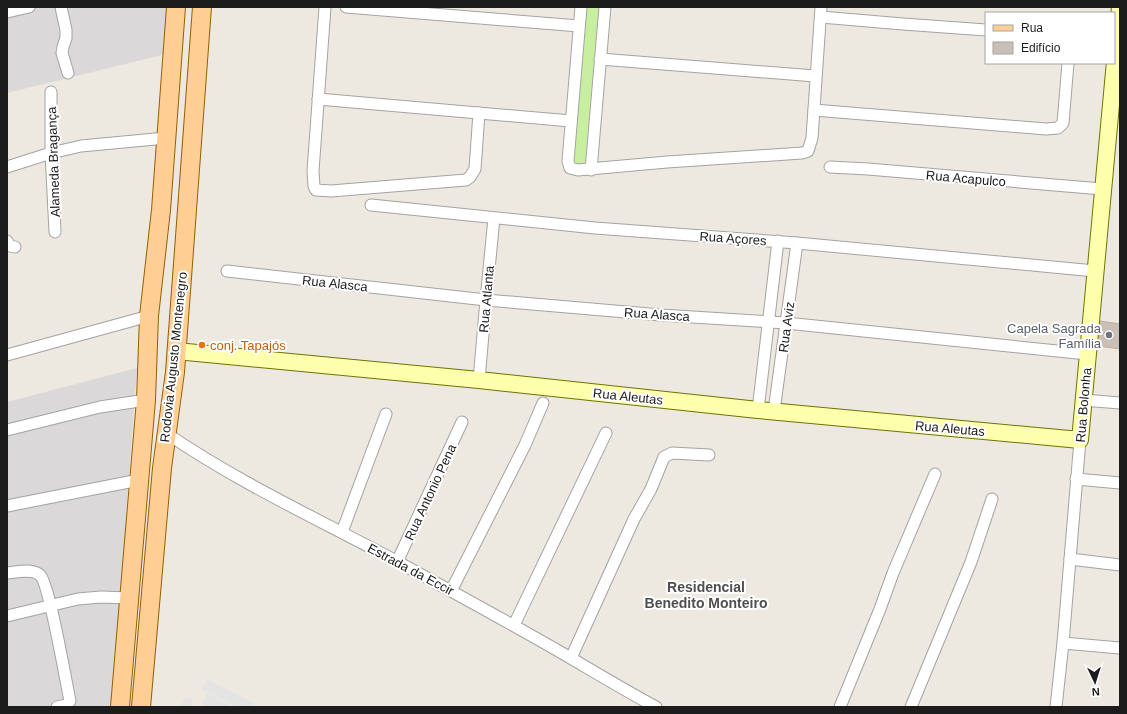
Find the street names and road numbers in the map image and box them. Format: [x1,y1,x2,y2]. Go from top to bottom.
street label: Alameda Bragança [44,106,63,217]
street label: Rua Acapulco [925,168,1007,189]
street label: Rua Açores [699,229,768,248]
street label: Rua Atlanta [476,264,497,333]
street label: Rodovia Augusto Montenegro [157,271,190,443]
street label: Rua Alasca [301,273,369,294]
street label: Rua Aviz [776,301,797,353]
street label: Rua Alasca [624,305,691,324]
street label: Rua Bolonha [1073,366,1094,443]
street label: Rua Aleutas [592,385,664,408]
street label: Rua Aleutas [914,418,986,439]
street label: Rua Antonio Pena [402,441,460,543]
street label: Estrada da Eccir [365,540,457,599]

